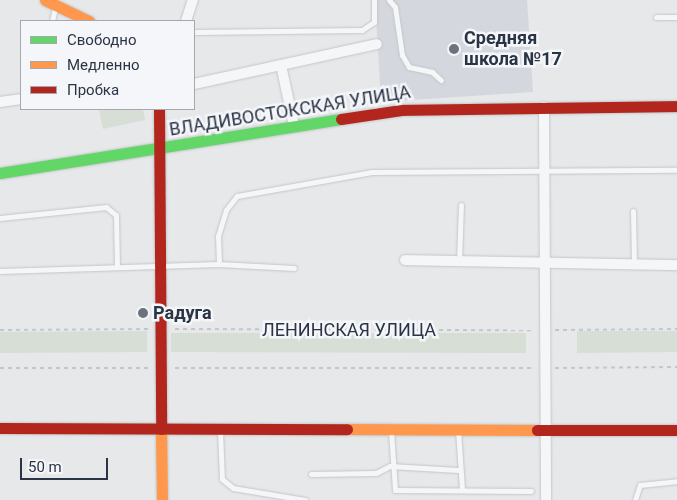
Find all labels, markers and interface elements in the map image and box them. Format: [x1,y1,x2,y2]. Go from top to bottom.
legend [20,20,195,110]
place label: Средняя школа №17 [464,28,562,70]
text: Свободно [67,31,136,49]
marker: Средняя школа №17 [448,43,460,55]
text: Медленно [67,56,140,74]
text: Пробка [67,81,119,99]
street label: ВЛАДИВОСТОКСКАЯ УЛИЦА [168,81,412,141]
place label: Радуга [153,302,212,324]
marker: Радуга [137,307,149,319]
street label: ЛЕНИНСКАЯ УЛИЦА [262,319,436,341]
scale bar [22,448,110,480]
text: 50 m [28,458,62,476]

